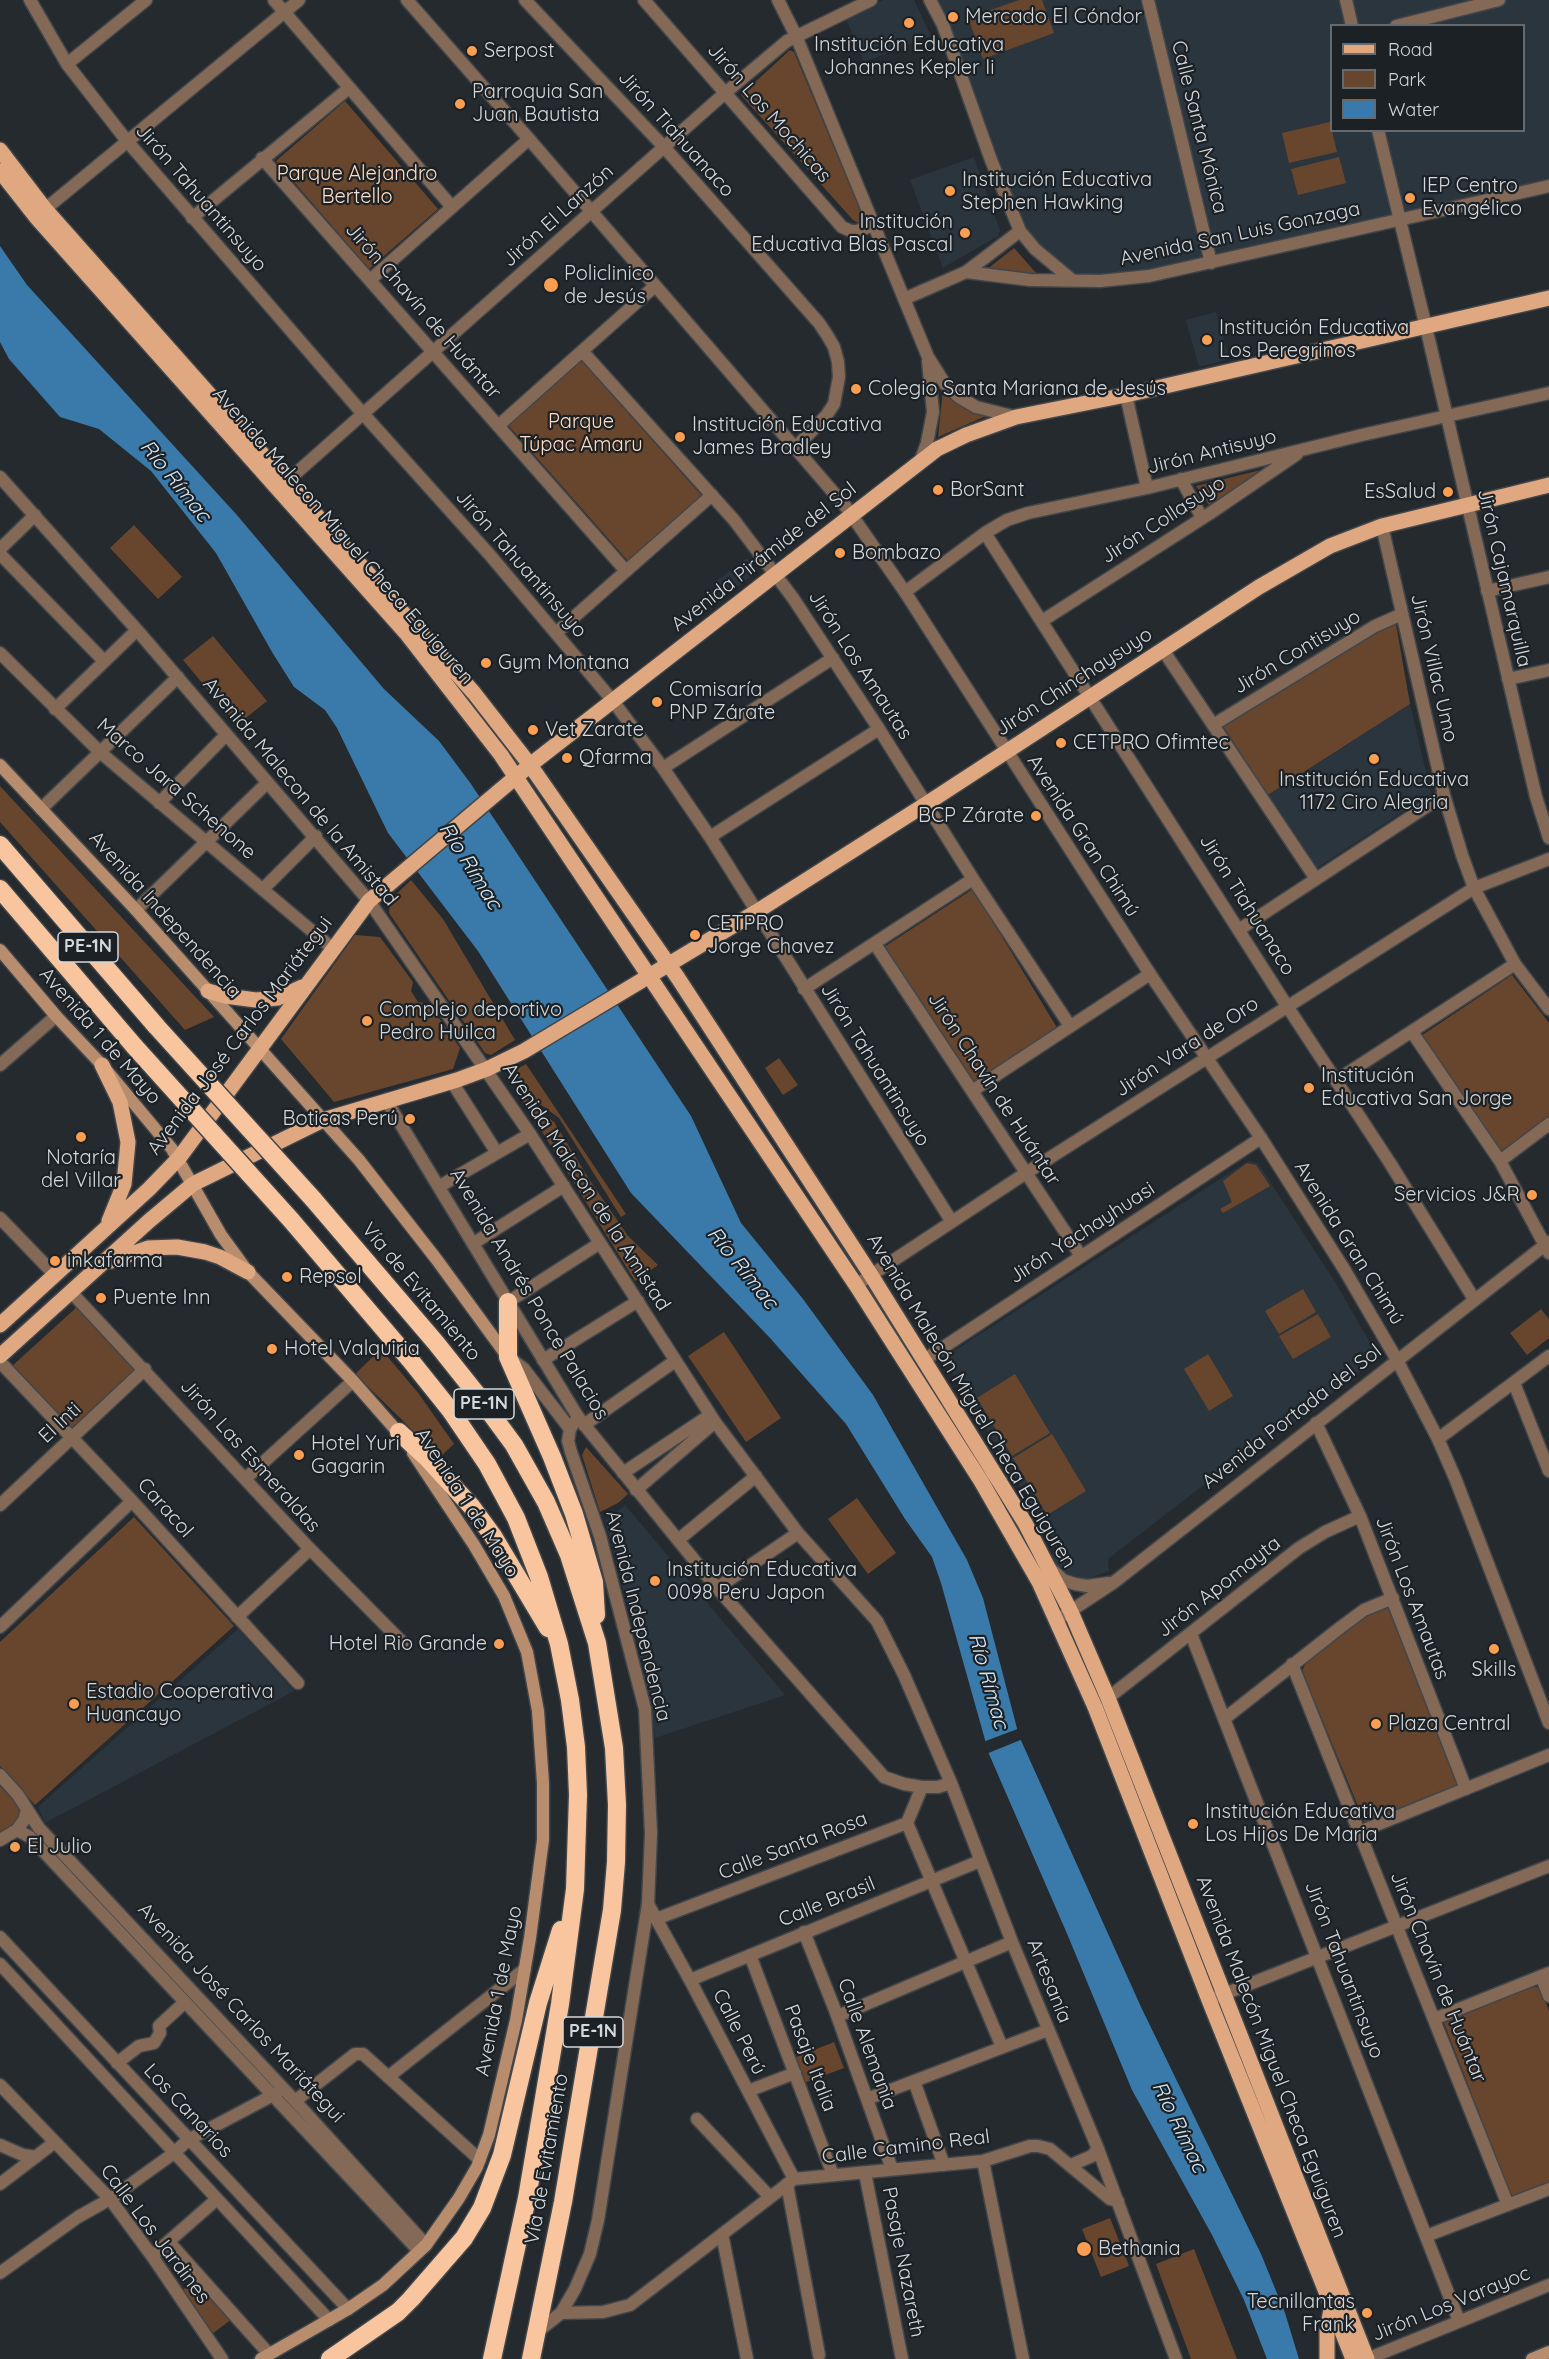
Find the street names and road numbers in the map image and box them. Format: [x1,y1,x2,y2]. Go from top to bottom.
street label: Calle Santa Mónica [1166,38,1232,216]
street label: Jirón Los Mochicas [702,39,836,187]
street label: Jirón Tiahuanaco [613,66,739,202]
street label: Jirón Tahuantinsuyo [130,119,272,277]
street label: Jirón El Lanzón [497,160,619,272]
street label: Avenida San Luis Gonzaga [1118,197,1362,271]
street label: Jirón Chavín de Huántar [340,218,506,404]
street label: Avenida Malecon Miguel Checa Eguiguren [207,382,479,690]
street label: Jirón Antisuyo [1145,424,1279,480]
street label: Jirón Collasuyo [1096,471,1230,569]
street label: Avenida Pirámide del Sol [667,477,861,637]
street label: Jirón Tahuantinsuyo [450,485,592,643]
street label: Jirón Cajamarquilla [1472,487,1536,669]
street label: Jirón Los Amautas [803,586,917,744]
street label: Jirón Villac Umo [1405,591,1463,745]
street label: Jirón Contisuyo [1229,605,1365,699]
street label: Jirón Chinchaysuyo [991,622,1157,742]
street label: Avenida Malecon de la Amistad [197,673,403,911]
street label: Marco Jara Schenone [91,713,261,865]
street label: Avenida Gran Chimú [1022,750,1144,922]
street label: Avenida Independencia [84,827,246,1003]
street label: Jirón Tiahuanaco [1194,830,1300,980]
street label: Avenida José Carlos Mariátegui [142,912,338,1160]
road number: PE-1N [58,932,118,962]
street label: Avenida 1 de Mayo [34,963,166,1109]
street label: Jirón Tahuantinsuyo [815,979,935,1151]
street label: Jirón Chavín de Huántar [922,988,1066,1190]
street label: Jirón Vara de Oro [1111,992,1263,1102]
street label: Avenida Malecon de la Amistad [497,1059,675,1315]
street label: Avenida Gran Chimú [1289,1157,1409,1329]
street label: Avenida Andrés Ponce Palacios [444,1164,614,1424]
street label: Jirón Yachayhuasi [1005,1177,1159,1289]
street label: Vía de Evitamiento [356,1218,486,1366]
street label: Avenida Malecón Miguel Checa Eguiguren [861,1229,1081,1573]
street label: Avenida Portada del Sol [1197,1339,1387,1495]
street label: Jirón Las Esmeraldas [175,1374,325,1538]
road number: PE-1N [454,1389,514,1419]
street label: El Inti [34,1398,86,1448]
street label: Avenida 1 de Mayo [410,1424,524,1582]
street label: Caracol [132,1473,198,1543]
street label: Avenida Independencia [600,1508,676,1724]
street label: Jirón Los Amautas [1370,1513,1454,1683]
street label: Jirón Apomayta [1152,1531,1286,1643]
street label: Calle Santa Rosa [715,1807,871,1885]
street label: Jirón Chavín de Huántar [1385,1868,1491,2086]
street label: Calle Brasil [775,1872,879,1932]
street label: Avenida Malecón Miguel Checa Eguiguren [1191,1873,1351,2241]
street label: Jirón Tahuantinsuyo [1299,1878,1389,2062]
street label: Avenida José Carlos Mariátegui [133,1898,349,2128]
street label: Avenida 1 de Mayo [471,1904,527,2078]
street label: Artesanía [1021,1936,1077,2026]
street label: Calle Alemania [832,1975,902,2113]
street label: Calle Perú [707,1985,771,2079]
street label: Pasaje Italia [779,2001,841,2115]
road number: PE-1N [563,2017,623,2047]
street label: Los Canarios [138,2059,238,2163]
street label: Vía de Evitamiento [520,2072,574,2246]
street label: Calle Camino Real [821,2125,991,2169]
street label: Calle Los Jardines [95,2160,215,2308]
street label: Pasaje Nazareth [877,2185,929,2339]
street label: Jirón Los Varayoc [1368,2261,1534,2347]

